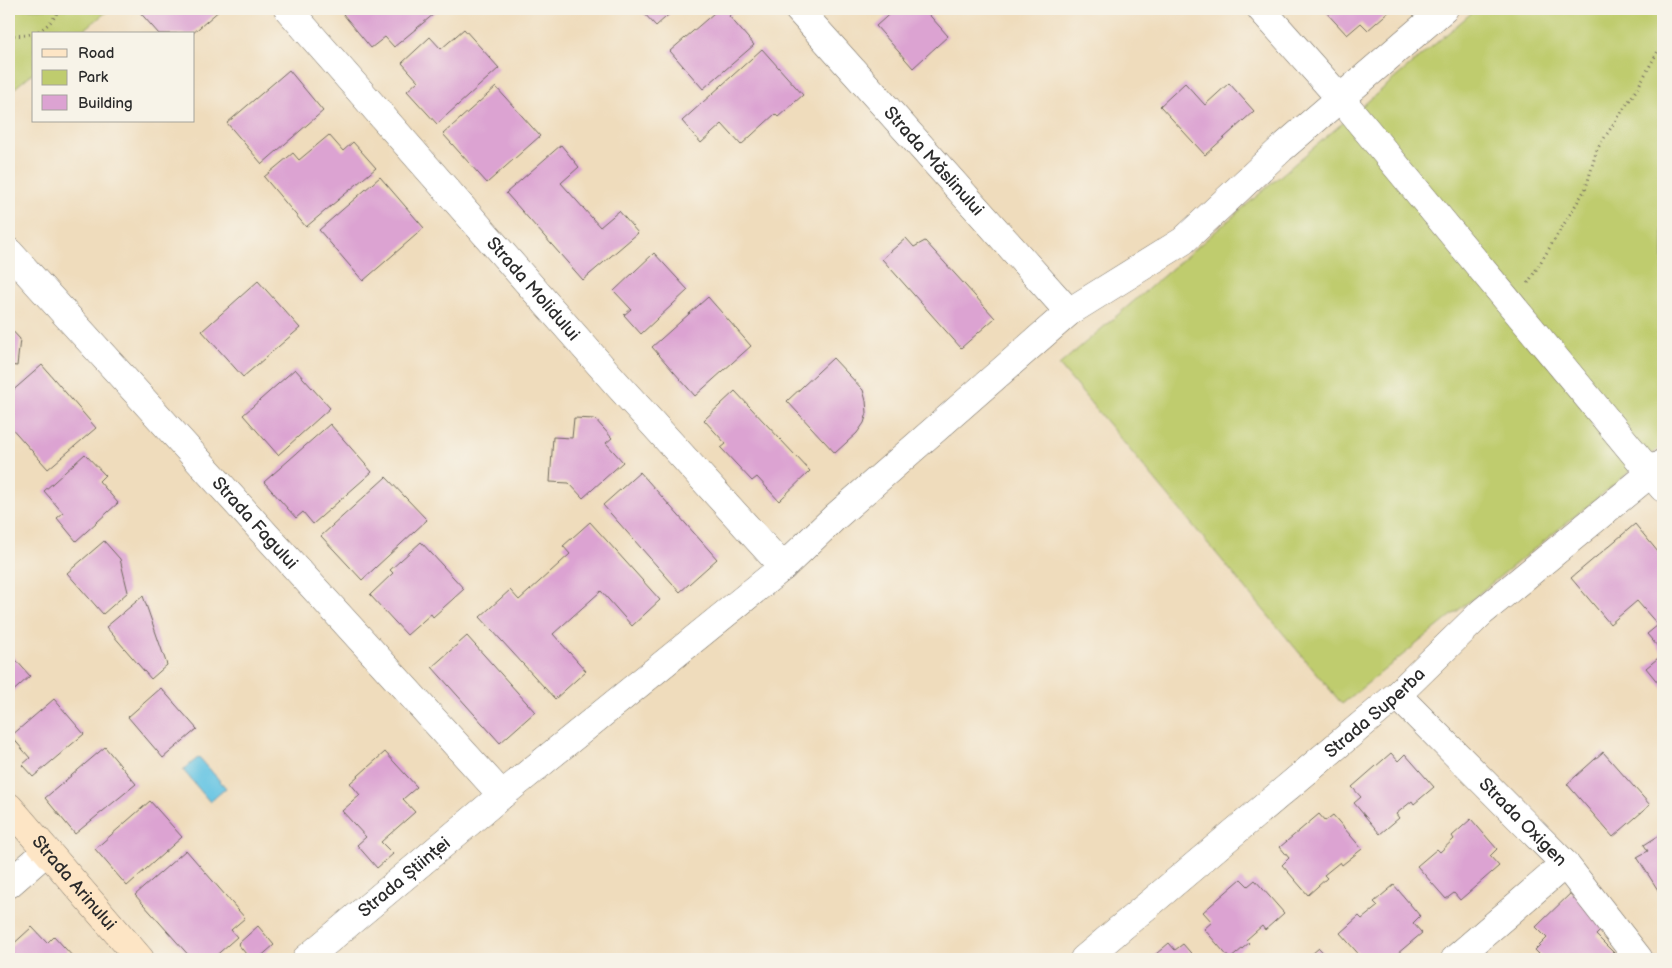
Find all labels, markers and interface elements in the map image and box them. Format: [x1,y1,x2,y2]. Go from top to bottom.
legend [32,32,195,122]
text: Road [78,44,114,63]
text: Park [78,68,109,87]
text: Building [78,94,133,113]
street label: Strada Măslinului [879,102,988,220]
street label: Strada Molidului [482,233,584,345]
street label: Strada Fagului [207,473,302,574]
street label: Strada Superba [1320,663,1430,763]
street label: Strada Oxigen [1475,774,1571,871]
street label: Strada Arinului [27,831,120,935]
street label: Strada Științei [354,833,455,922]

